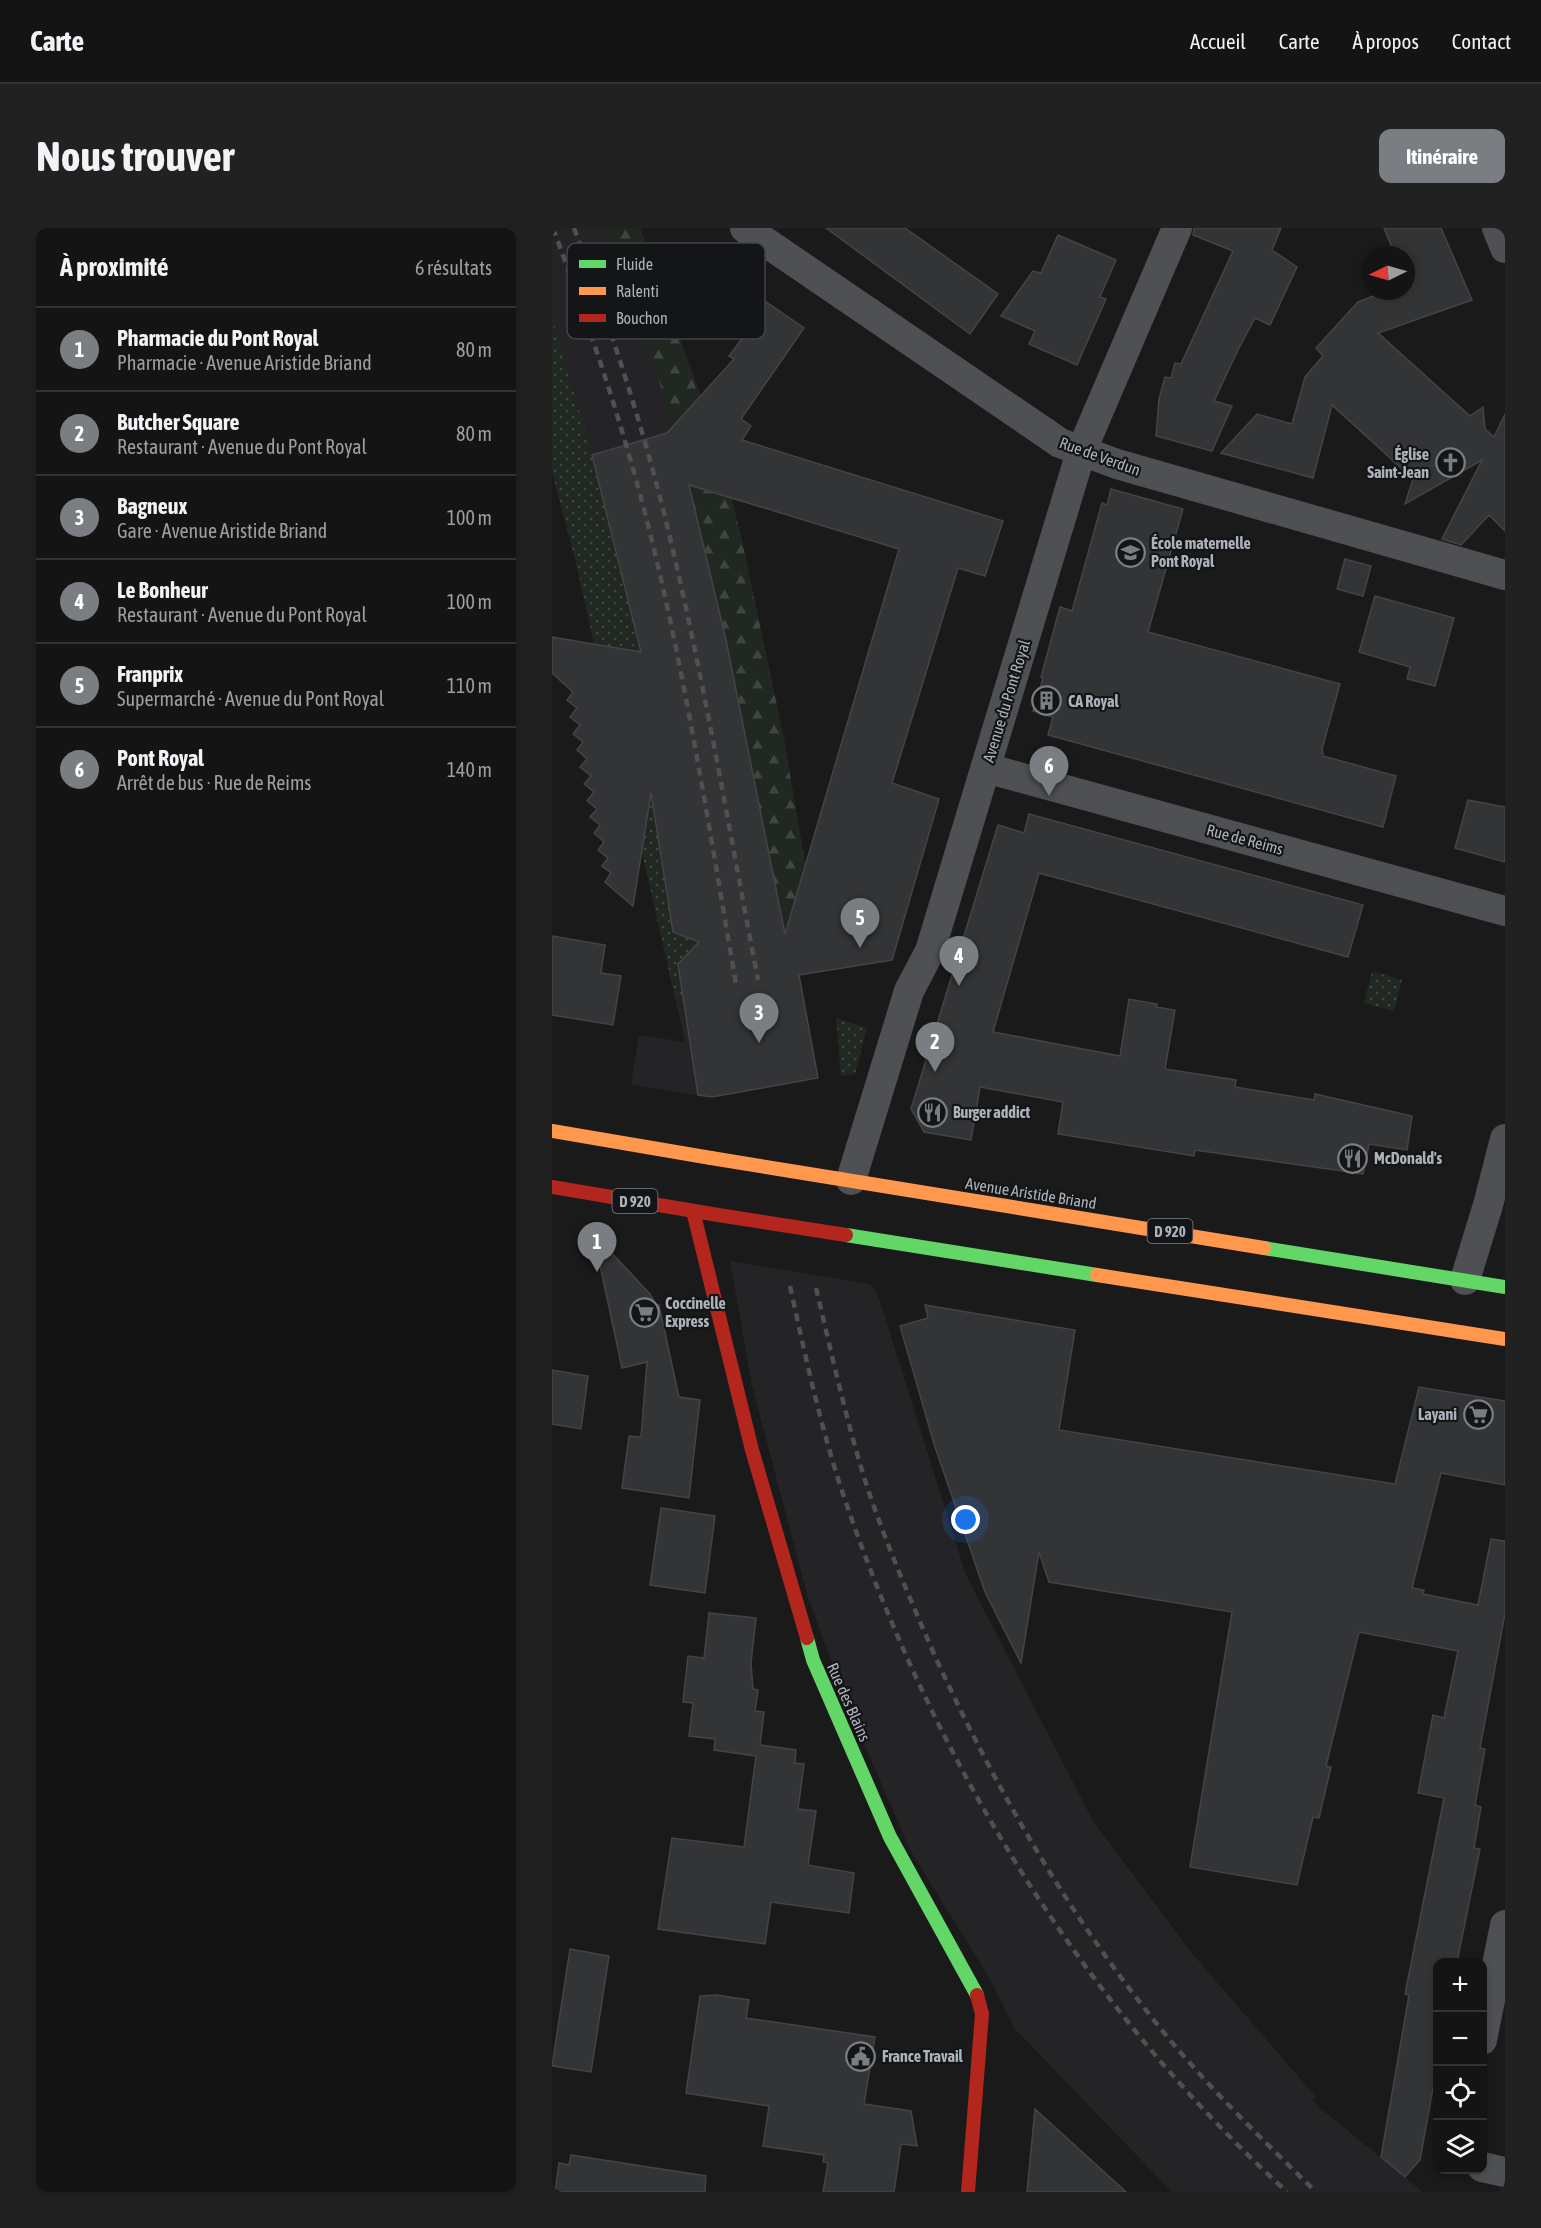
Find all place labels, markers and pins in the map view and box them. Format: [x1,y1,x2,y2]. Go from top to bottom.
place label: Église Saint-Jean [1367,445,1429,481]
church icon: Église Saint-Jean [1434,447,1466,479]
place label: École maternelle Pont Royal [1151,534,1251,570]
school or university icon: École maternelle Pont Royal [1114,536,1146,568]
building icon: CA Royal [1031,685,1063,717]
place label: CA Royal [1068,692,1119,710]
pin: 6 [1030,746,1068,796]
pin: 5 [840,898,880,948]
pin: 4 [940,936,978,986]
pin: 3 [740,994,778,1043]
pin: 2 [916,1022,955,1072]
restaurant icon: Burger addict [916,1096,948,1128]
place label: Burger addict [953,1103,1030,1121]
restaurant icon: McDonald's [1337,1142,1369,1174]
place label: McDonald's [1374,1149,1443,1167]
pin: 1 [578,1222,616,1272]
place label: Coccinelle Express [665,1294,726,1330]
supermarket icon: Coccinelle Express [628,1296,660,1328]
supermarket icon: Layani [1462,1398,1494,1430]
place label: Layani [1418,1405,1457,1423]
public building icon: France Travail [845,2040,877,2072]
place label: France Travail [882,2047,964,2065]

